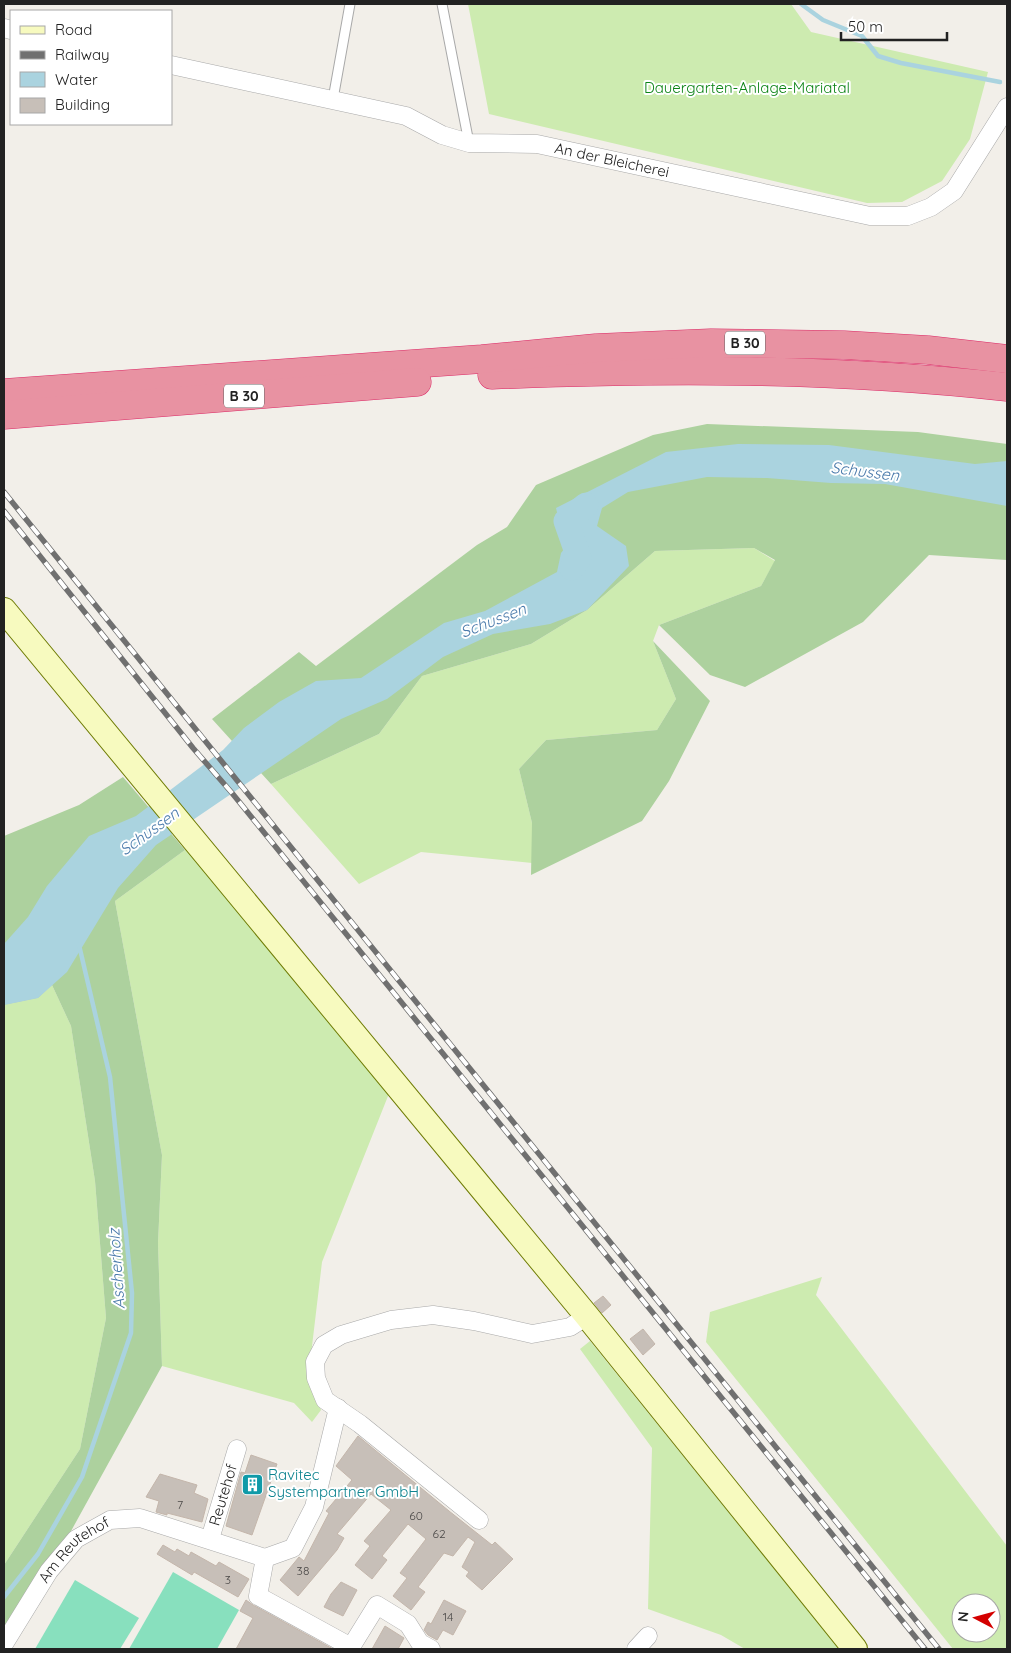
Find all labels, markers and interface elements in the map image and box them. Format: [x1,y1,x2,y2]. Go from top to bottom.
legend [10,10,172,125]
scale bar [841,10,947,42]
text: 50 m [848,17,883,36]
text: Road [55,20,92,39]
text: Railway [55,45,110,64]
text: Water [55,70,98,89]
park label: Dauergarten-Anlage-Mariatal [644,78,850,97]
text: Building [55,95,110,114]
street label: An der Bleicherei [553,138,671,181]
road number: B 30 [725,332,765,354]
road number: B 30 [224,384,264,408]
water label: Schussen [830,457,901,485]
water label: Schussen [457,598,529,642]
water label: Schussen [115,802,183,859]
water label: Ascherholz [103,1227,129,1310]
street label: Reutehof [205,1461,241,1528]
place label: Ravitec Systempartner GmbH [268,1465,419,1501]
building icon: Ravitec Systempartner GmbH [240,1472,264,1496]
house number: 7 [177,1497,183,1512]
house number: 60 [409,1508,423,1523]
street label: Am Reutehof [34,1512,113,1586]
house number: 62 [432,1526,446,1541]
house number: 38 [297,1563,309,1578]
house number: 3 [225,1572,231,1587]
north arrow [951,1593,1001,1643]
house number: 14 [443,1609,453,1624]
text: N [954,1611,973,1623]

